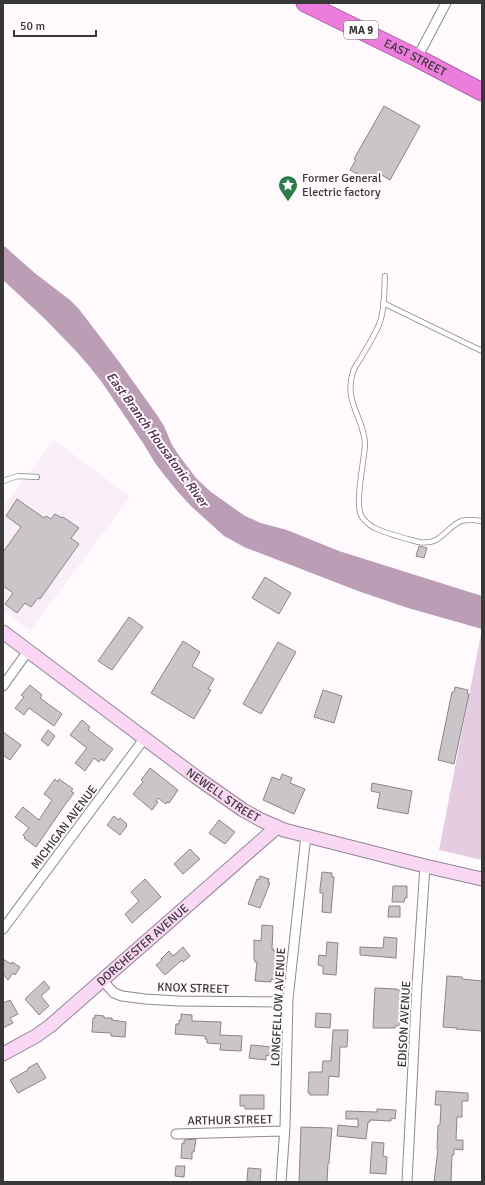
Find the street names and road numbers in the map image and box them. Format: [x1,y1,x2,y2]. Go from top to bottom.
road number: MA 9 [344,21,378,39]
street label: EAST STREET [381,36,449,80]
street label: NEWELL STREET [183,765,262,826]
street label: MICHIGAN AVENUE [28,782,101,872]
street label: DORCHESTER AVENUE [94,901,192,989]
street label: LONGFELLOW AVENUE [268,947,289,1067]
street label: KNOX STREET [157,980,229,997]
street label: EDISON AVENUE [395,980,414,1068]
street label: ARTHUR STREET [187,1112,273,1129]

